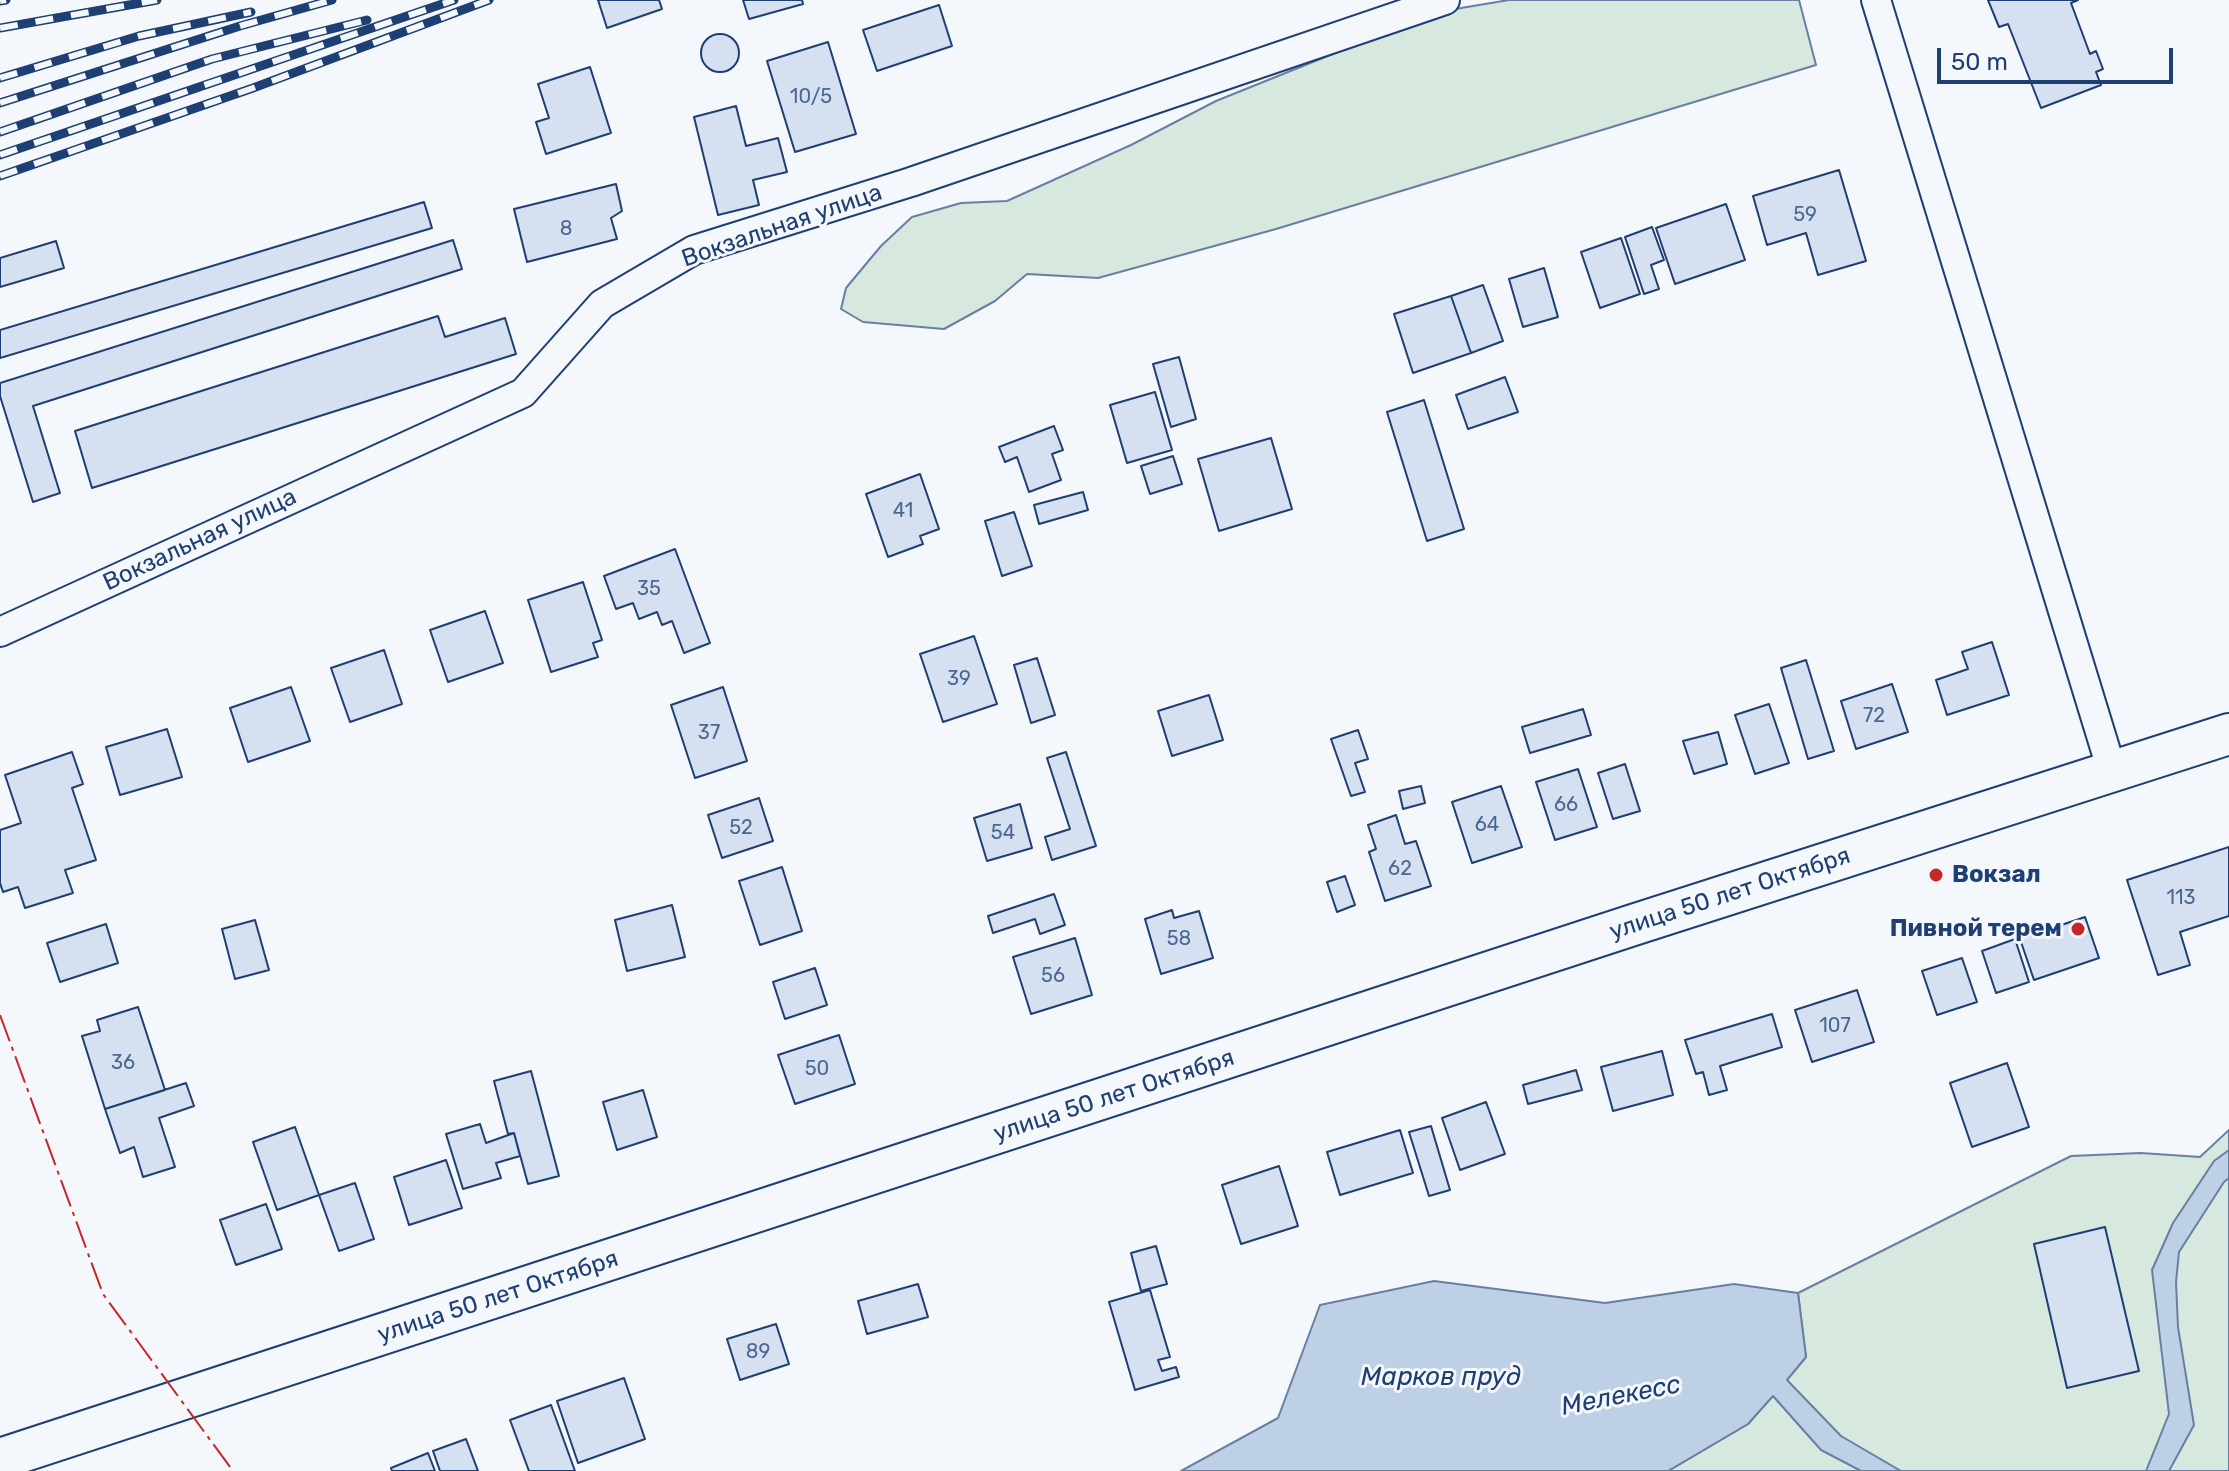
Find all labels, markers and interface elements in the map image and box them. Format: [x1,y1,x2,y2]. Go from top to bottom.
scale bar [1941,32,2177,82]
text: 50 m [1951,48,2008,76]
house number: 10/5 [790,85,832,109]
street label: Вокзальная улица [678,178,886,274]
house number: 59 [1793,203,1817,227]
house number: 8 [560,217,572,241]
street label: Вокзальная улица [99,483,301,597]
house number: 41 [893,499,913,523]
house number: 35 [637,577,661,601]
house number: 39 [947,667,971,691]
house number: 72 [1863,704,1885,728]
house number: 37 [698,721,720,745]
house number: 66 [1554,793,1578,817]
house number: 64 [1475,813,1499,837]
house number: 52 [729,816,753,840]
house number: 54 [991,821,1015,845]
street label: улица 50 лет Октября [1606,841,1854,947]
house number: 62 [1388,857,1412,881]
place label: Вокзал [1952,861,2041,889]
marker: Вокзал [1927,866,1945,884]
house number: 113 [2166,886,2196,910]
place label: Пивной терем [1890,915,2062,943]
marker: Пивной терем [2069,920,2087,938]
house number: 58 [1167,927,1191,951]
house number: 56 [1041,964,1065,988]
house number: 107 [1819,1014,1851,1038]
street label: улица 50 лет Октября [990,1043,1238,1149]
house number: 36 [111,1051,135,1075]
house number: 50 [805,1057,829,1081]
street label: улица 50 лет Октября [374,1244,622,1350]
house number: 89 [746,1340,770,1364]
water label: Марков пруд [1361,1361,1521,1393]
water label: Мелекесс [1559,1369,1683,1423]

